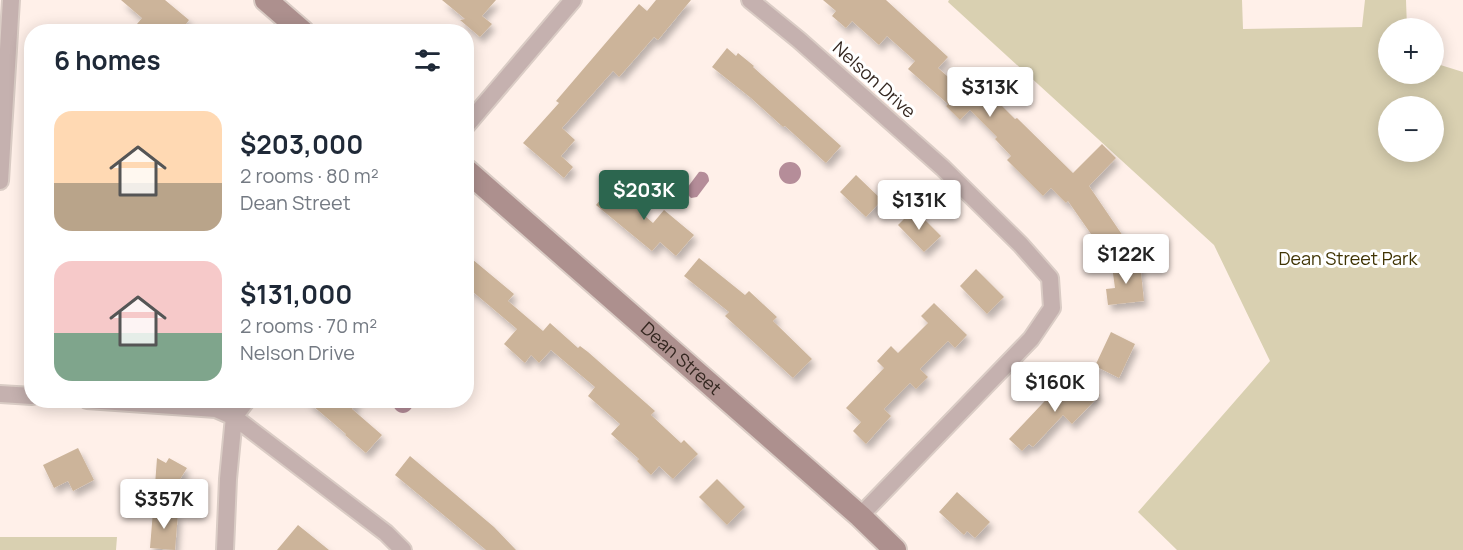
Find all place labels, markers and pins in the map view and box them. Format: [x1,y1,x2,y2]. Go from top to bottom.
pin: $313K [948,67,1032,118]
pin: $203K [602,170,686,221]
pin: $131K [877,180,961,231]
pin: $122K [1084,234,1168,285]
pin: $160K [1013,362,1097,413]
pin: $357K [122,479,206,530]

